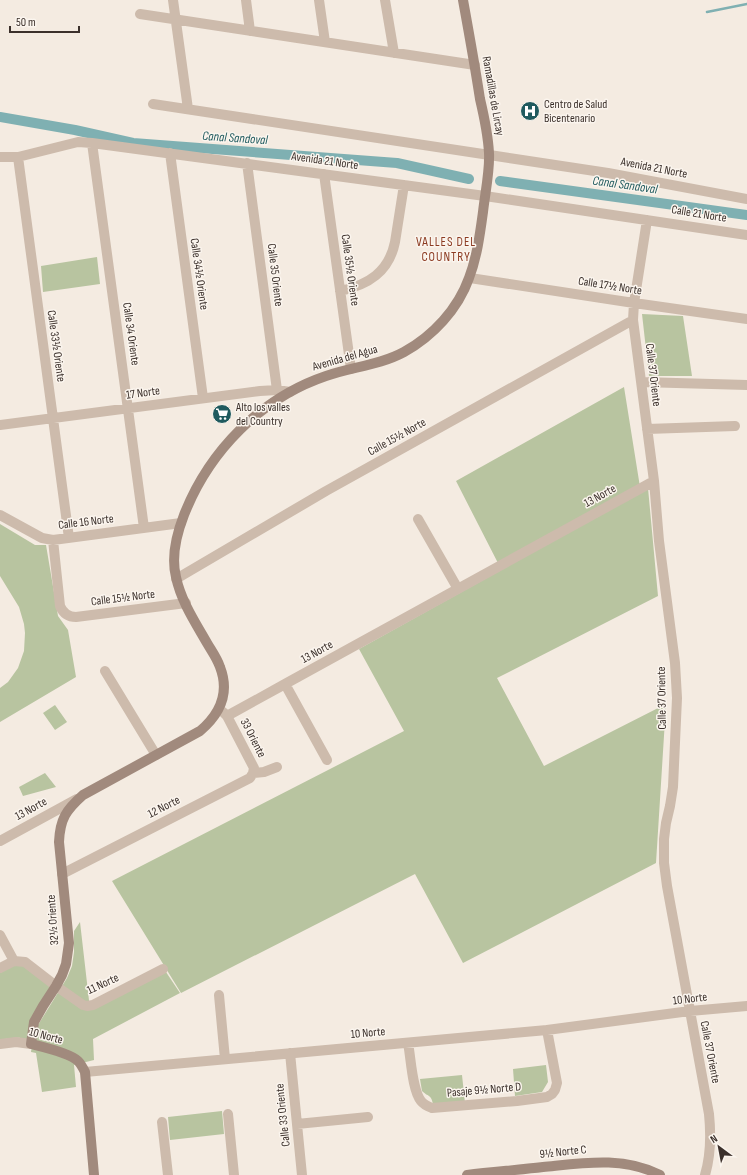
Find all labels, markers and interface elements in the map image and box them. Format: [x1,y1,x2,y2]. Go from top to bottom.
scale bar [10,8,79,34]
text: 50 m [16,15,36,30]
street label: Ramadillas de Lircay [479,55,507,137]
place label: Centro de Salud Bicentenario [544,97,607,126]
hospital icon: Centro de Salud Bicentenario [519,100,541,122]
water label: Canal Sandoval [202,128,269,148]
street label: Avenida 21 Norte [290,149,360,173]
street label: Avenida 21 Norte [618,154,689,182]
water label: Canal Sandoval [591,173,659,198]
street label: Calle 21 Norte [670,202,728,226]
street label: Calle 35½ Oriente [338,233,362,307]
district label: VALLES DEL COUNTRY [416,234,476,265]
street label: Calle 34½ Oriente [187,237,211,311]
street label: Calle 35 Oriente [264,243,286,307]
street label: Calle 17½ Norte [577,274,643,298]
street label: Calle 34 Oriente [119,302,143,367]
street label: Calle 33½ Oriente [44,309,68,383]
street label: Avenida del Agua [310,341,380,375]
street label: Calle 37 Oriente [642,343,664,407]
street label: 17 Norte [125,383,161,403]
place label: Alto los valles del Country [235,400,290,429]
supermarket icon: Alto los valles del Country [211,403,233,425]
street label: Calle 15½ Norte [365,415,429,459]
street label: 13 Norte [581,481,619,511]
street label: Calle 16 Norte [57,511,115,533]
street label: Calle 15½ Norte [90,587,156,609]
street label: 13 Norte [298,637,336,667]
street label: Calle 37 Oriente [654,666,670,730]
street label: 33 Oriente [237,716,269,760]
street label: 12 Norte [145,792,183,821]
street label: 13 Norte [12,794,50,824]
street label: 32½ Oriente [44,894,62,946]
street label: 11 Norte [85,970,121,998]
street label: 10 Norte [672,989,708,1009]
street label: Calle 37 Oriente [697,1020,723,1085]
street label: 10 Norte [27,1024,65,1048]
street label: 10 Norte [350,1024,386,1042]
street label: Pasaje 9½ Norte D [446,1079,522,1101]
street label: Calle 33 Oriente [272,1083,294,1147]
north arrow [699,1127,739,1167]
text: N [708,1132,720,1146]
street label: 9½ Norte C [539,1142,587,1162]

